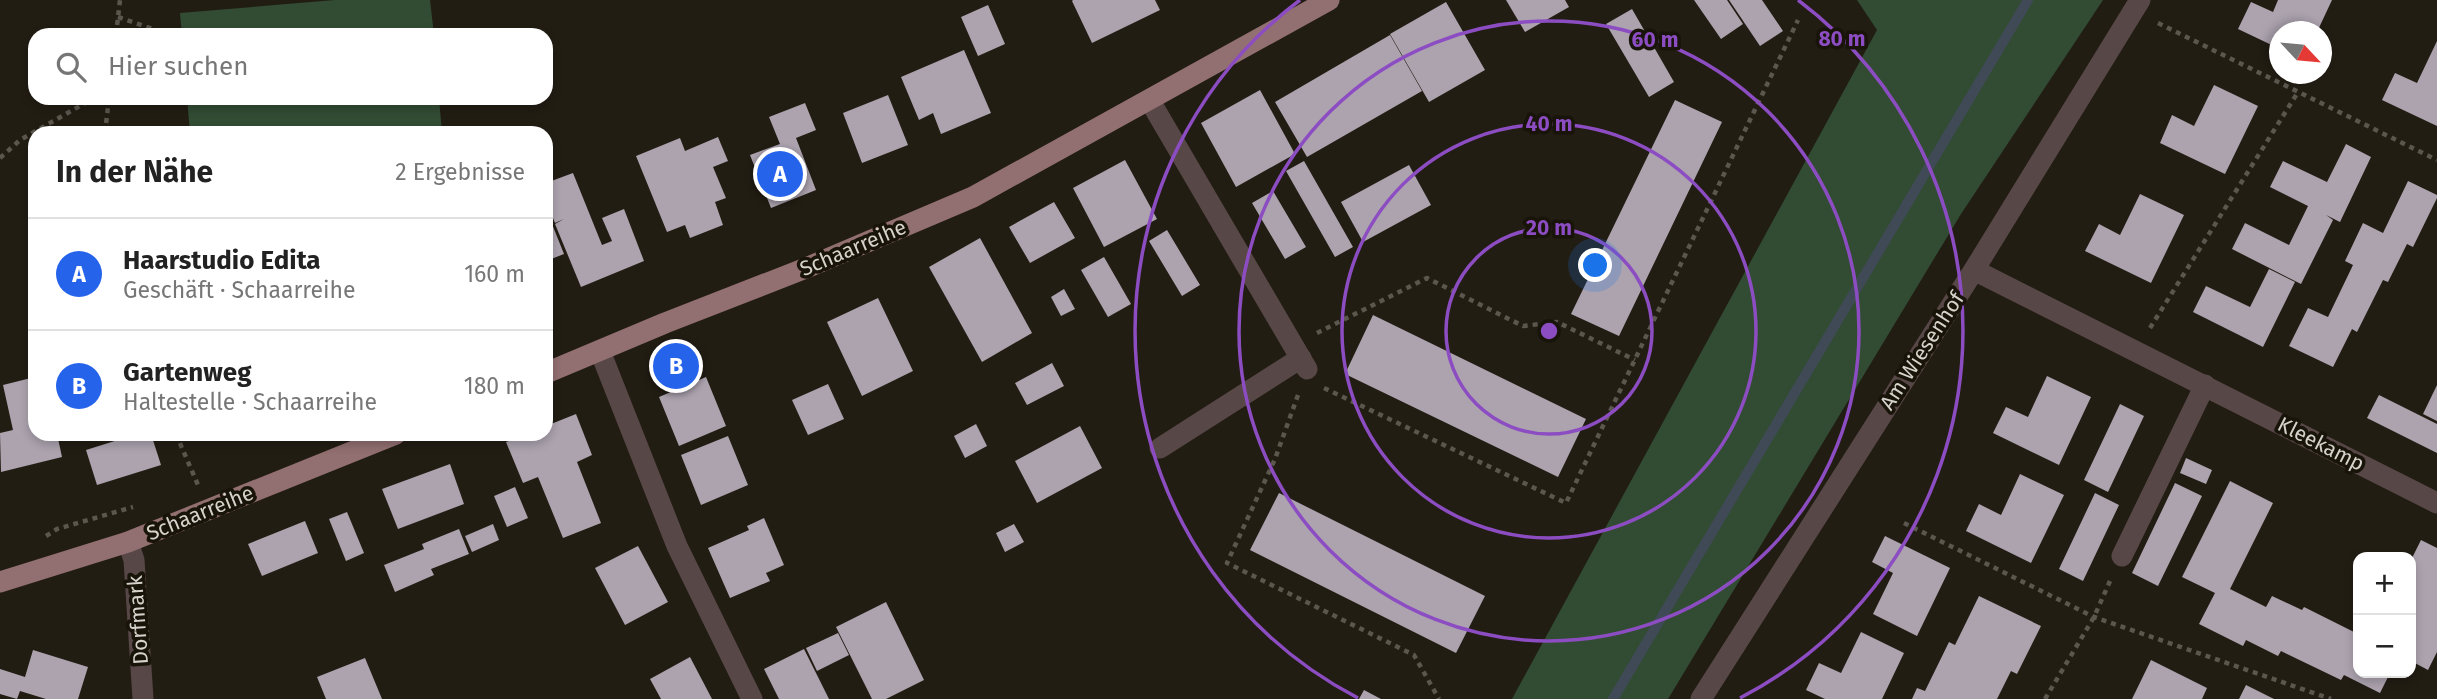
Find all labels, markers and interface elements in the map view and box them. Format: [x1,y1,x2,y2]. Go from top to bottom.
north arrow [2269,21,2332,84]
text: 80 m [1818,26,1866,52]
text: 60 m [1632,27,1678,53]
search box [28,28,553,105]
icon: search [52,48,90,86]
text: Hier suchen [108,51,248,82]
text: 40 m [1526,111,1572,137]
pin: A [757,148,803,200]
text: In der Nähe [56,154,213,190]
text: 2 Ergebnisse [395,158,525,186]
street label: Schaarreihe [796,214,910,282]
text: 20 m [1526,215,1572,241]
text: Haarstudio Edita [123,245,321,276]
your location [1578,248,1612,282]
text: A [72,260,86,288]
text: 160 m [464,260,525,288]
text: Geschäft · Schaarreihe [123,276,356,304]
street label: Am Wiesenhof [1874,285,1971,415]
centre of rings [1537,319,1561,343]
pin: B [653,340,699,392]
text: Gartenweg [123,357,252,388]
text: B [72,372,86,400]
text: 180 m [464,372,525,400]
text: Haltestelle · Schaarreihe [123,388,377,416]
street label: Kleekamp [2273,411,2369,477]
street label: Schaarreihe [143,480,257,546]
map controls [2353,552,2416,678]
button: + [2353,552,2416,615]
street label: Dorfmark [122,574,154,665]
button: − [2353,615,2416,678]

